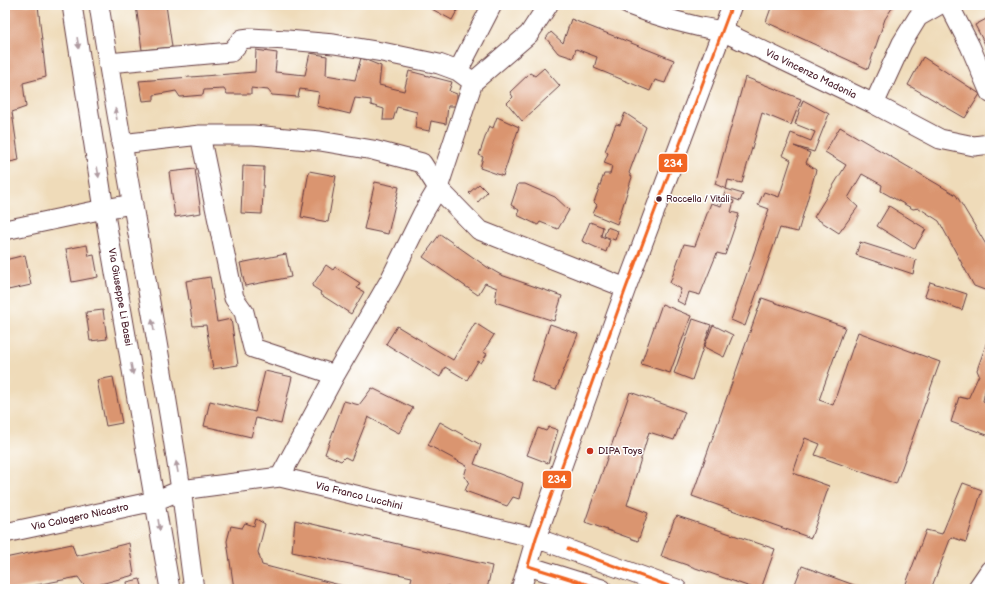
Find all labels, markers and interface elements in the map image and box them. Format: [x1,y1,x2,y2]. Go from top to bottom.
one-way arrow [75,37,81,50]
street label: Via Vincenzo Madonia [763,47,859,101]
one-way arrow [113,108,119,120]
line badge: 234 [658,153,688,173]
text: 234 [663,157,683,170]
one-way arrow [95,166,101,178]
marker: Roccella / Vitali [654,194,664,204]
place label: Roccella / Vitali [666,194,730,205]
street label: Via Giuseppe Li Bassi [105,247,135,347]
one-way arrow [150,319,156,331]
one-way arrow [129,363,135,375]
place label: DIPA Toys [598,445,642,457]
marker: DIPA Toys [585,446,595,456]
one-way arrow [174,461,180,473]
line badge: 234 [542,470,572,489]
text: 234 [547,473,567,486]
street label: Via Franco Lucchini [314,479,404,513]
street label: Via Calogero Nicastro [30,501,130,533]
one-way arrow [156,519,162,531]

